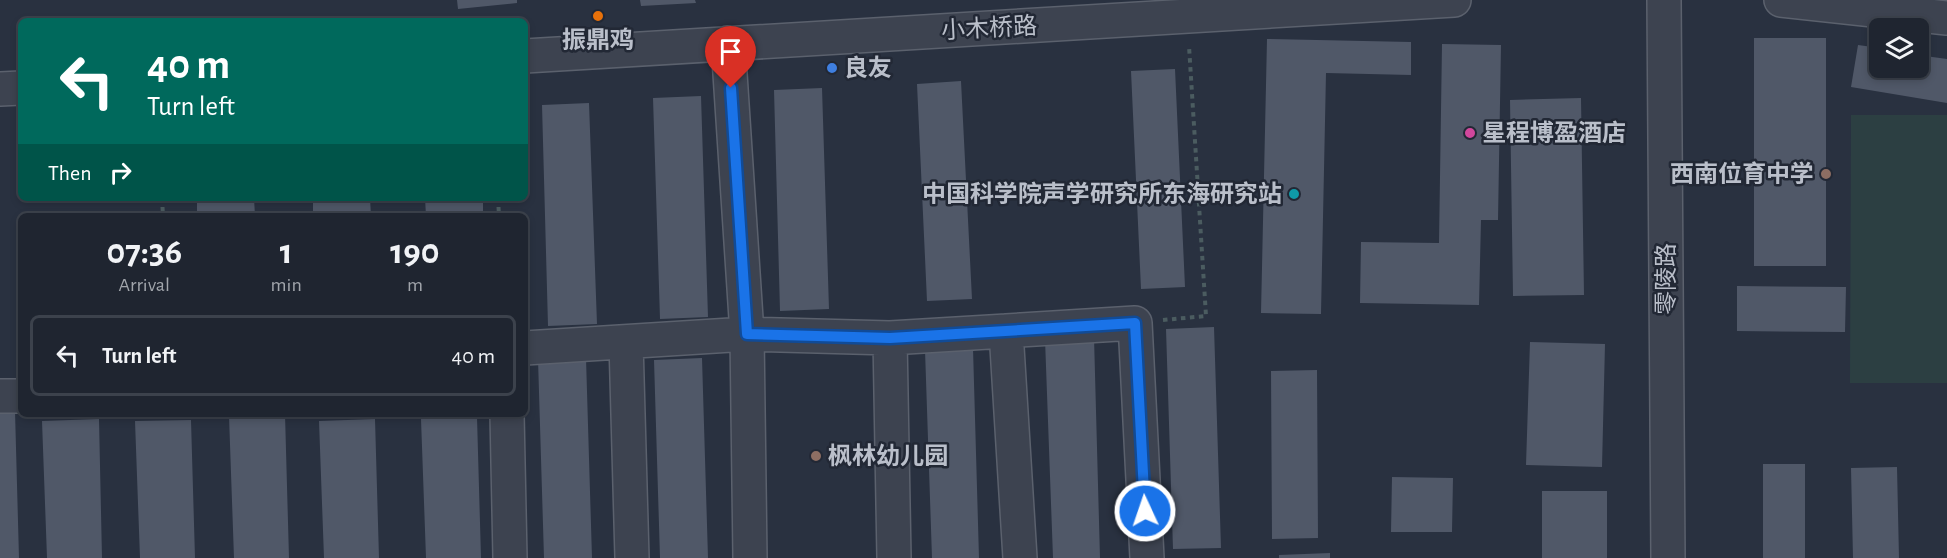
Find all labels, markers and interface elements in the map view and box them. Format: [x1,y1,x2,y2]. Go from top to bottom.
marker: 振鼎鸡 [591,9,605,23]
street label: 小木桥路 [940,13,1038,43]
map controls [1869,18,1929,78]
button: layers [1869,18,1929,78]
pin [705,26,756,88]
place label: 振鼎鸡 [562,27,634,53]
icon: arrive [714,35,747,68]
icon: left [48,42,126,120]
text: 40 m [147,44,230,86]
place label: 良友 [844,55,892,81]
marker: 良友 [825,61,839,75]
text: Turn left [147,93,235,120]
place label: 星程博盈酒店 [1482,120,1626,146]
marker: 星程博盈酒店 [1463,126,1477,140]
icon: right [104,156,137,189]
place label: 西南位育中学 [1670,161,1814,187]
text: Then [48,162,92,184]
marker: 西南位育中学 [1819,167,1833,181]
place label: 中国科学院声学研究所东海研究站 [922,181,1282,207]
marker: 中国科学院声学研究所东海研究站 [1287,187,1301,201]
text: 07:36 [107,234,182,270]
text: 1 [280,234,293,270]
text: 190 [390,234,439,270]
street label: 零陵路 [1653,243,1679,315]
text: Arrival [119,275,170,295]
text: min [271,275,302,295]
text: m [407,275,423,295]
icon: left [51,339,84,372]
text: Turn left [102,345,176,367]
text: 40 m [452,345,495,367]
place label: 枫林幼儿园 [828,443,948,469]
marker: 枫林幼儿园 [809,449,823,463]
position arrow [1113,479,1177,543]

